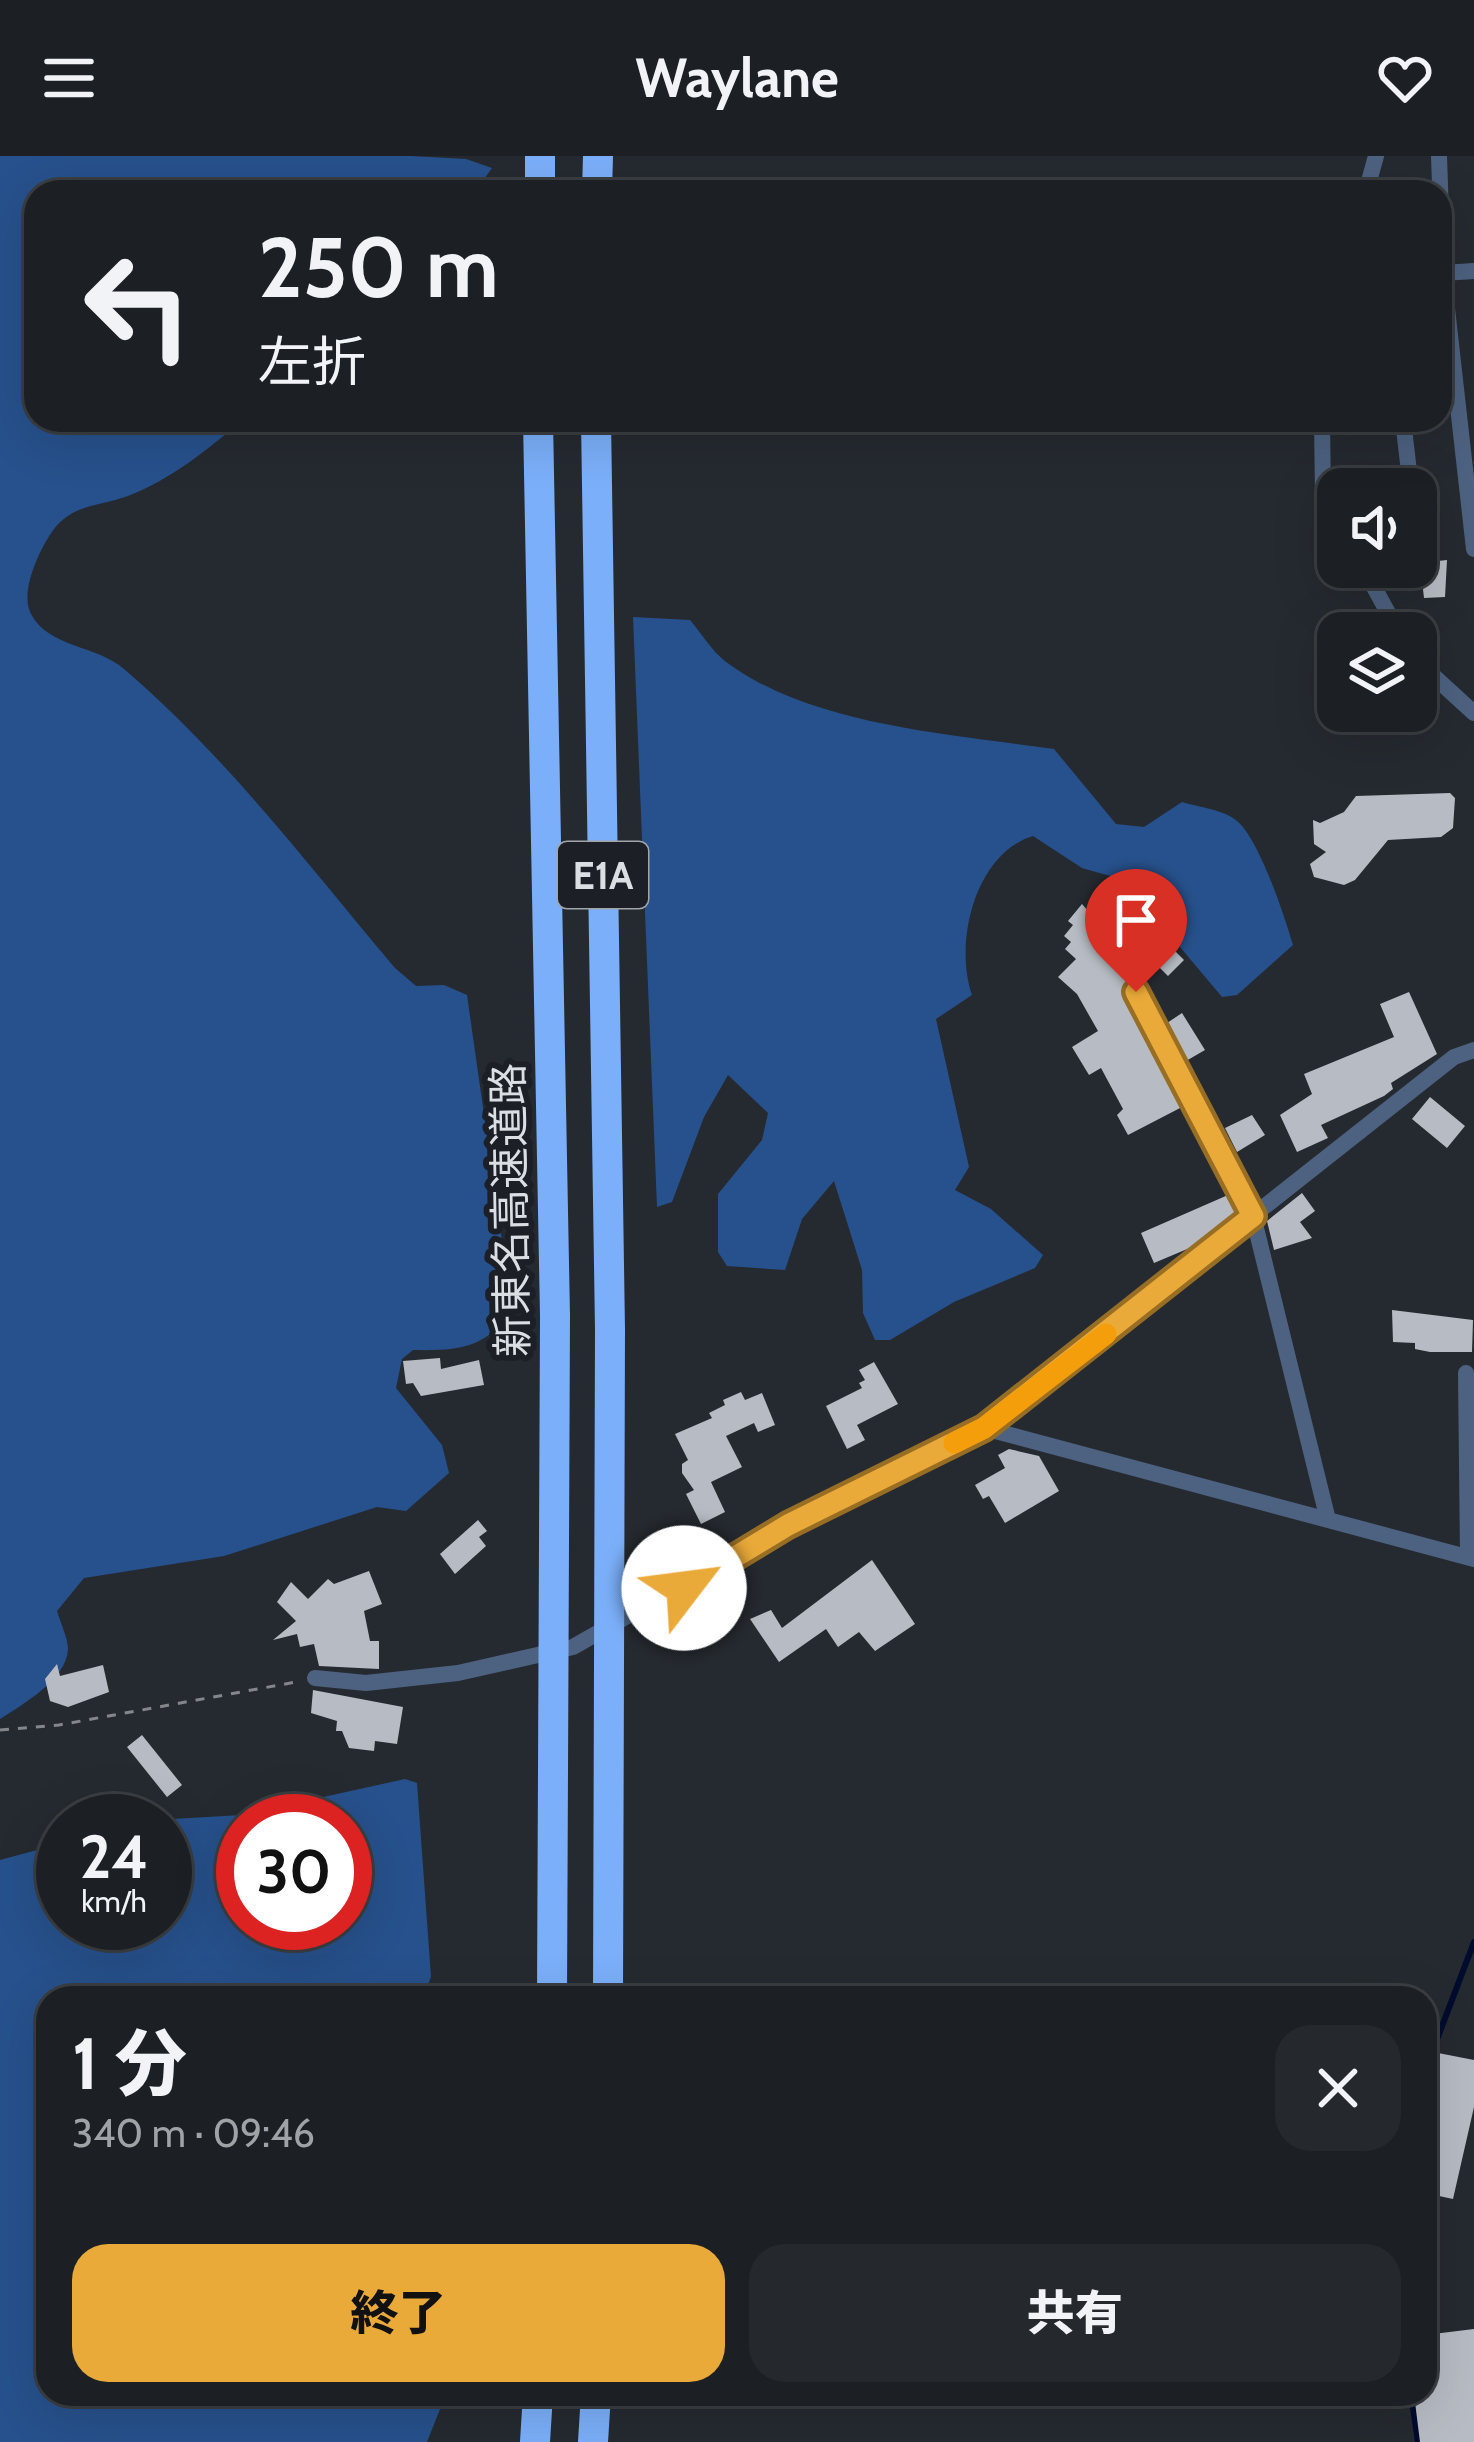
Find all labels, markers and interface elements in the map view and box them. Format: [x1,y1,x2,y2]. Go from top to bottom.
icon: menu [36,45,102,111]
text: Waylane [635,45,839,111]
icon: heart [1372,45,1438,111]
text: 250 m [258,216,499,318]
icon: left [60,228,216,384]
text: 左折 [258,329,366,395]
map controls [1317,468,1437,732]
button: sound [1317,468,1437,588]
button: layers [1317,612,1437,732]
road number: E1A [558,842,648,908]
pin [1085,869,1187,992]
icon: arrive [1103,887,1169,953]
street label: 新東名高速道路 [481,1063,539,1357]
position arrow [621,1525,747,1651]
speed limit sign: 30 [216,1794,372,1950]
text: 24 [80,1820,149,1893]
text: km/h [81,1883,147,1920]
text: 1 分 [72,2020,187,2107]
button: close [1275,2025,1401,2151]
text: 340 m · 09:46 [72,2109,315,2157]
button: 終了 [72,2244,725,2382]
button: 共有 [749,2244,1401,2382]

